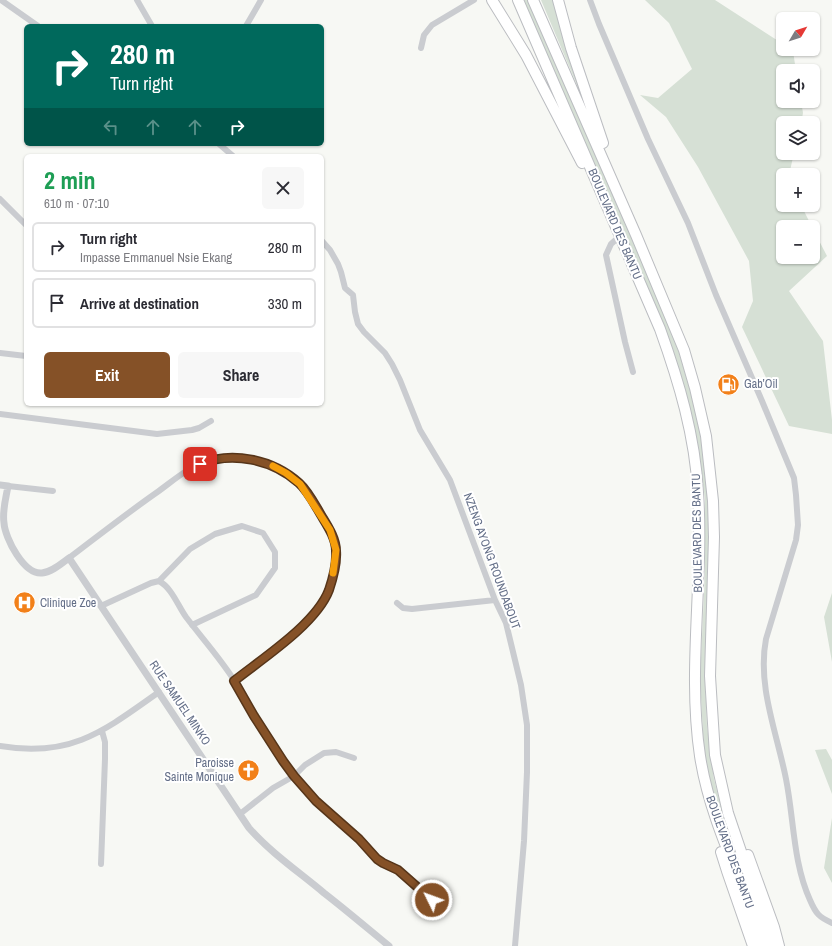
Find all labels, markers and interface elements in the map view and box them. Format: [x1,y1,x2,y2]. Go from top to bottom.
north arrow [776,12,820,56]
map controls [776,12,820,264]
text: 280 m [110,35,175,73]
icon: right [44,40,96,92]
button: sound [776,64,820,108]
text: Turn right [110,71,173,96]
icon: left [100,116,122,138]
icon: ahead [142,116,164,138]
icon: ahead [184,116,206,138]
icon: right [226,116,248,138]
button: layers [776,116,820,160]
text: 2 min [44,164,95,196]
street label: BOULEVARD DES BANTU [584,166,646,282]
button: close [262,167,304,209]
button: + [776,168,820,212]
text: 610 m · 07:10 [44,195,109,212]
button: − [776,220,820,264]
text: Turn right [80,228,137,249]
icon: right [46,236,68,258]
text: 280 m [268,237,302,258]
text: Impasse Emmanuel Nsie Ekang [80,249,232,266]
icon: arrive [46,292,68,314]
text: Arrive at destination [80,293,199,314]
text: 330 m [268,293,302,314]
button: Exit [44,352,170,398]
button: Share [178,352,304,398]
fuel station icon: Gab’Oil [715,371,741,397]
place label: Gab’Oil [744,376,777,392]
pin [183,447,217,481]
icon: arrive [189,453,211,475]
street label: BOULEVARD DES BANTU [688,473,706,593]
street label: NZENG AYONG ROUNDABOUT [460,491,524,631]
hospital icon: Clinique Zoe [12,590,38,616]
place label: Clinique Zoe [40,595,96,611]
street label: RUE SAMUEL MINKO [146,658,214,749]
place label: Paroisse Sainte Monique [165,755,234,785]
church icon: Paroisse Sainte Monique [236,757,262,783]
street label: BOULEVARD DES BANTU [702,793,758,911]
position arrow [411,879,453,921]

